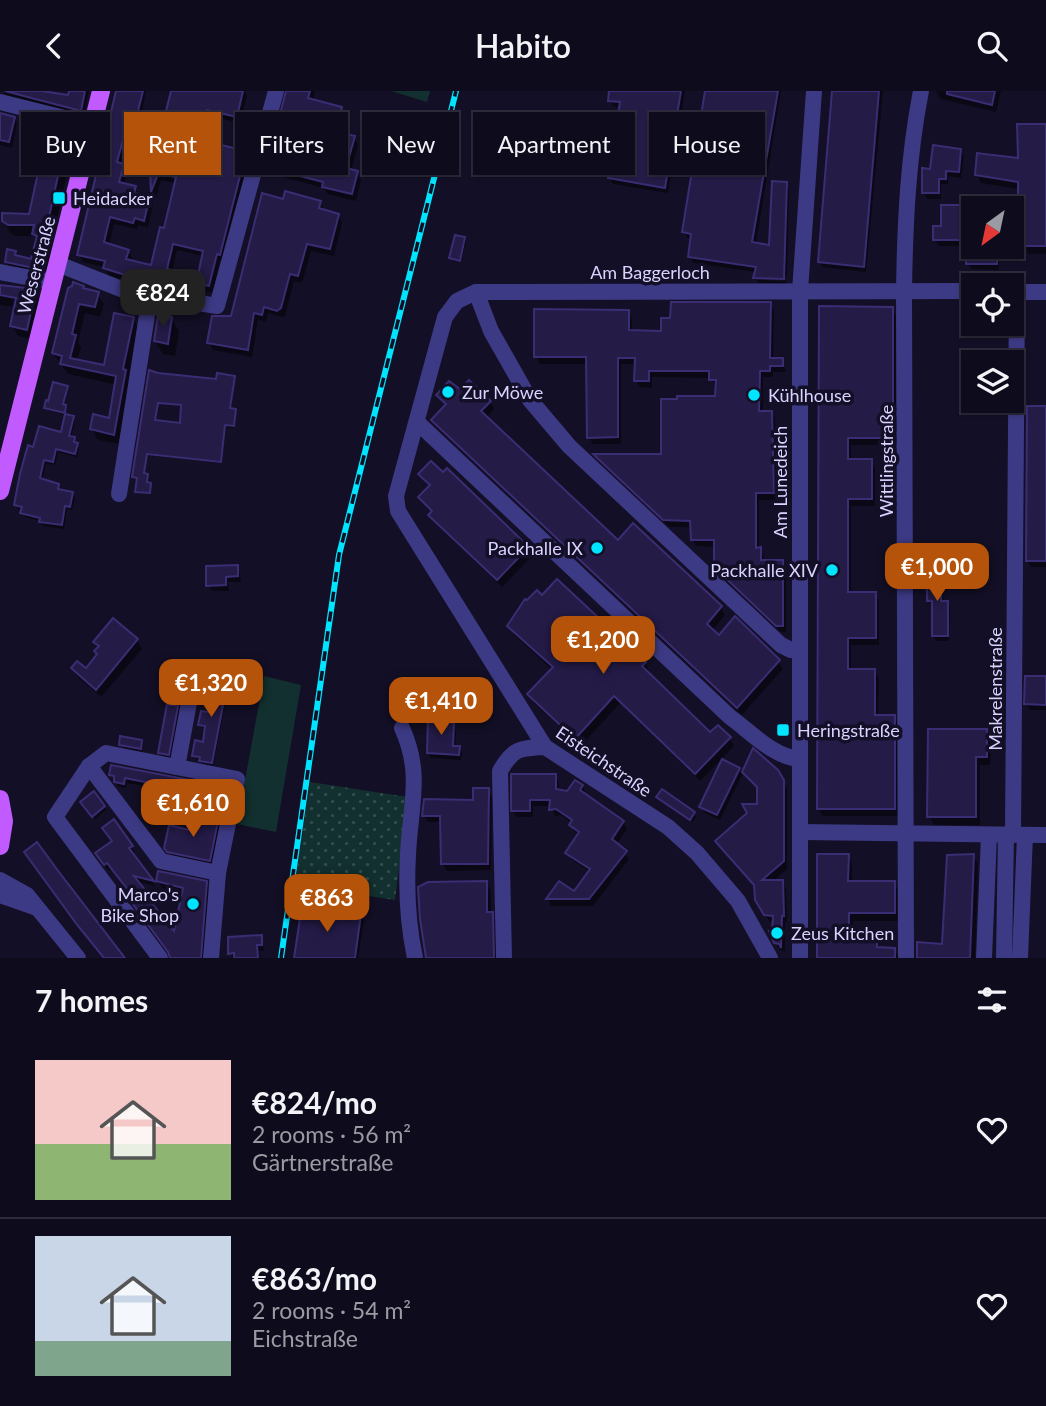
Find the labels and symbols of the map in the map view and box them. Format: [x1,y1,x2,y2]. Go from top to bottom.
place label: Heidacker [73,187,153,209]
marker: Heidacker [51,190,67,206]
north arrow [961,196,1024,259]
street label: Weserstraße [12,214,60,316]
street label: Am Baggerloch [590,261,710,283]
pin: €824 [122,269,204,329]
place label: Zur Möwe [462,381,543,403]
marker: Zur Möwe [440,384,456,400]
place label: Kühlhouse [768,384,851,406]
marker: Kühlhouse [746,387,762,403]
street label: Wittlingstraße [875,405,897,517]
street label: Am Lunedeich [769,426,791,538]
place label: Packhalle IX [487,537,583,559]
marker: Packhalle IX [589,540,605,556]
pin: €1,000 [880,543,994,603]
place label: Packhalle XIV [710,559,819,581]
marker: Packhalle XIV [824,562,840,578]
pin: €1,200 [546,617,660,676]
street label: Makrelenstraße [984,627,1006,751]
pin: €1,320 [154,659,268,719]
pin: €1,410 [384,677,498,737]
place label: Heringstraße [797,719,900,741]
street label: Eisteichstraße [552,721,656,801]
marker: Heringstraße [775,722,791,738]
pin: €1,610 [136,779,250,839]
pin: €863 [286,875,368,934]
place label: Marco's Bike Shop [101,883,179,926]
marker: Marco's Bike Shop [185,896,201,912]
place label: Zeus Kitchen [791,922,894,944]
marker: Zeus Kitchen [769,925,785,941]

